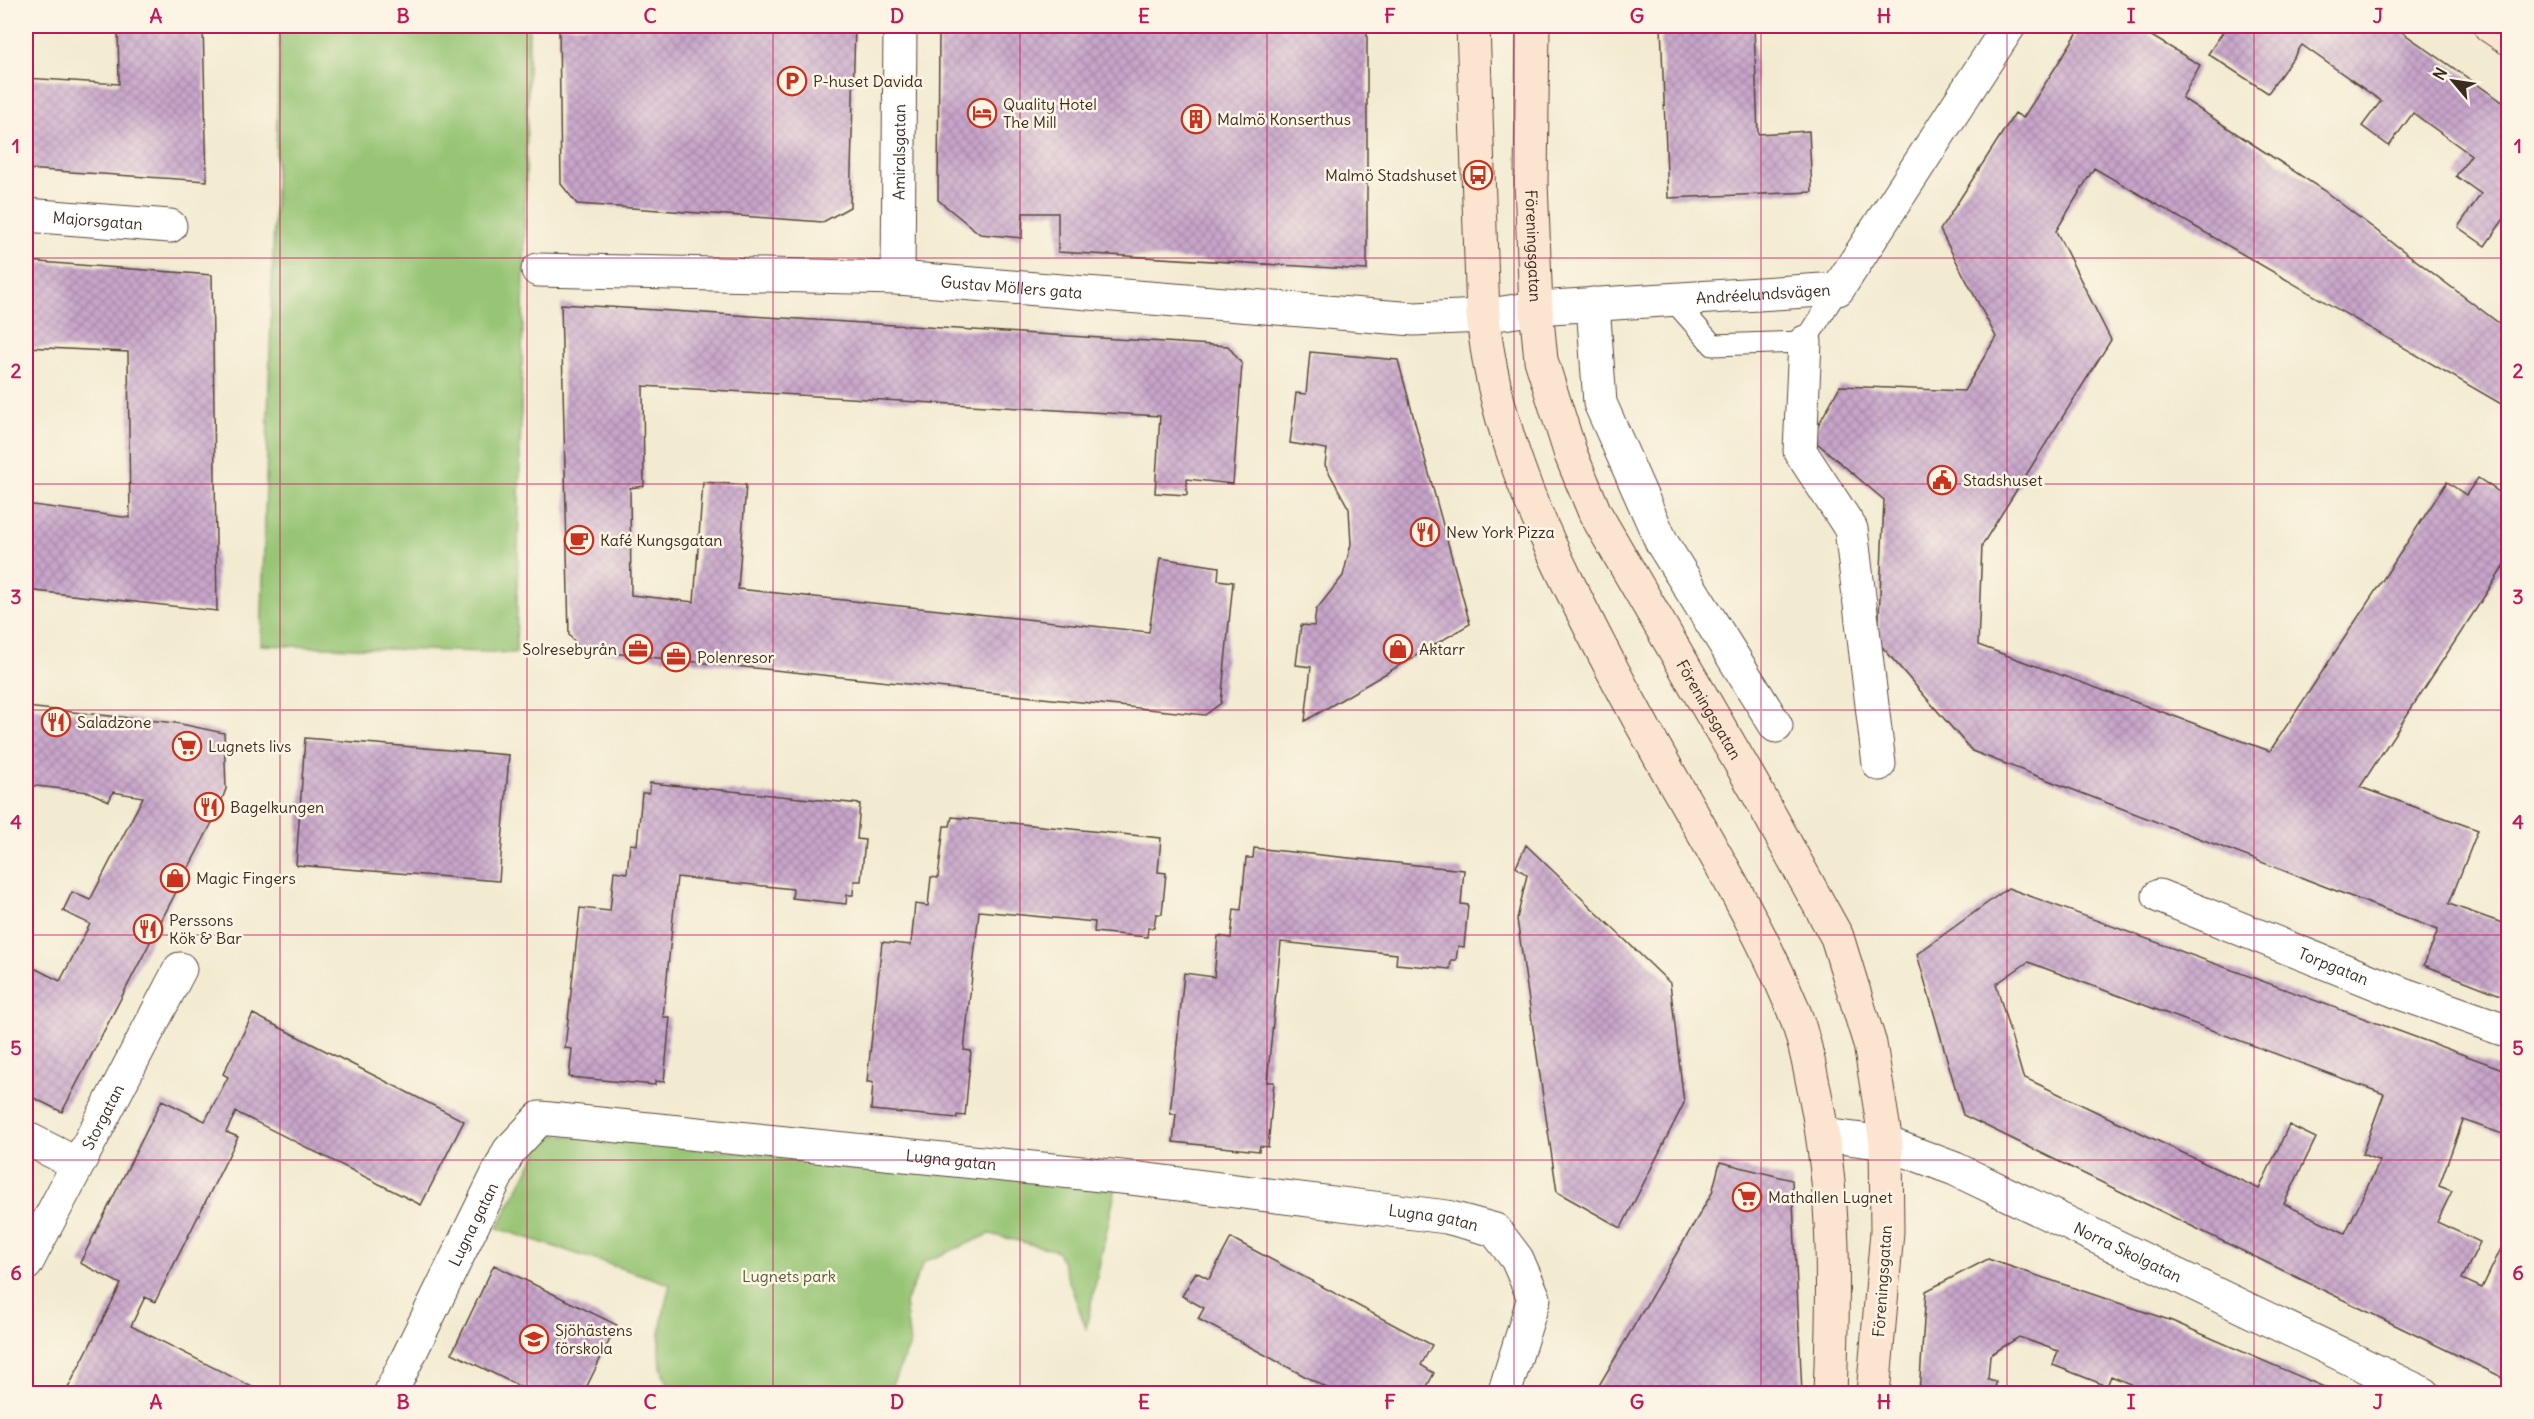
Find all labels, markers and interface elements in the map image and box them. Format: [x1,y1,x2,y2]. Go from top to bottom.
text: A [150,3,163,28]
text: B [396,3,410,28]
text: C [643,3,657,28]
text: D [890,3,904,28]
text: E [1138,3,1150,28]
text: F [1384,3,1396,28]
text: G [1630,3,1644,28]
text: H [1877,3,1891,28]
text: I [2127,3,2136,28]
text: J [2373,3,2384,28]
north arrow [2423,51,2483,111]
text: N [2428,64,2451,83]
parking icon: P-huset Davida [776,65,808,97]
place label: P-huset Davida [813,71,923,91]
place label: Quality Hotel The Mill [1003,94,1097,132]
hotel icon: Quality Hotel The Mill [966,97,998,129]
building icon: Malmö Konserthus [1180,103,1212,135]
street label: Amiralsgatan [889,104,909,200]
place label: Malmö Konserthus [1217,109,1351,129]
text: 1 [12,133,20,158]
text: 1 [2514,133,2522,158]
bus stop icon: Malmö Stadshuset [1462,159,1494,191]
place label: Malmö Stadshuset [1325,165,1458,185]
street label: Föreningsgatan [1521,189,1546,302]
street label: Majorsgatan [52,207,144,234]
street label: Gustav Möllers gata [940,271,1083,303]
street label: Andréelundsvägen [1695,279,1831,308]
text: 2 [11,358,22,383]
text: 2 [2513,358,2524,383]
public building icon: Stadshuset [1926,464,1958,496]
place label: Stadshuset [1963,470,2043,490]
restaurant icon: New York Pizza [1409,516,1441,548]
place label: New York Pizza [1446,522,1555,542]
cafe icon: Kafé Kungsgatan [563,524,595,556]
place label: Kafé Kungsgatan [600,530,723,550]
text: 3 [10,584,22,609]
text: 3 [2512,584,2524,609]
office icon: Solresebyrån [622,633,654,665]
shop icon: Aktarr [1382,633,1414,665]
place label: Solresebyrån [522,639,617,659]
place label: Aktarr [1419,639,1465,659]
office icon: Polenresor [660,641,692,673]
place label: Polenresor [697,647,775,667]
street label: Föreningsgatan [1672,656,1746,763]
restaurant icon: Saladzone [40,706,72,738]
place label: Saladzone [77,712,152,732]
supermarket icon: Lugnets livs [171,730,203,762]
place label: Lugnets livs [208,736,291,756]
restaurant icon: Bagelkungen [193,791,225,823]
place label: Bagelkungen [230,797,324,817]
text: 4 [10,809,22,834]
text: 4 [2512,809,2524,834]
shop icon: Magic Fingers [159,862,191,894]
place label: Magic Fingers [196,868,296,888]
place label: Perssons Kök & Bar [169,910,242,948]
restaurant icon: Perssons Kök & Bar [132,913,164,945]
street label: Torpgatan [2295,943,2371,989]
text: 5 [10,1035,22,1060]
text: 5 [2512,1035,2524,1060]
street label: Storgatan [77,1081,128,1153]
street label: Lugna gatan [905,1145,997,1174]
street label: Lugna gatan [444,1179,502,1269]
supermarket icon: Mathallen Lugnet [1731,1181,1763,1213]
place label: Mathallen Lugnet [1768,1187,1893,1207]
street label: Lugna gatan [1388,1200,1481,1235]
street label: Norra Skolgatan [2071,1218,2185,1286]
street label: Föreningsgatan [1868,1224,1896,1338]
text: 6 [10,1260,22,1285]
text: 6 [2512,1260,2524,1285]
park label: Lugnets park [742,1266,836,1286]
place label: Sjöhästens förskola [555,1320,633,1358]
school or university icon: Sjöhästens förskola [518,1323,550,1355]
text: A [150,1389,163,1414]
text: B [396,1389,410,1414]
text: C [643,1389,657,1414]
text: D [890,1389,904,1414]
text: E [1138,1389,1150,1414]
text: F [1384,1389,1396,1414]
text: G [1630,1389,1644,1414]
text: H [1877,1389,1891,1414]
text: I [2127,1389,2136,1414]
text: J [2373,1389,2384,1414]

